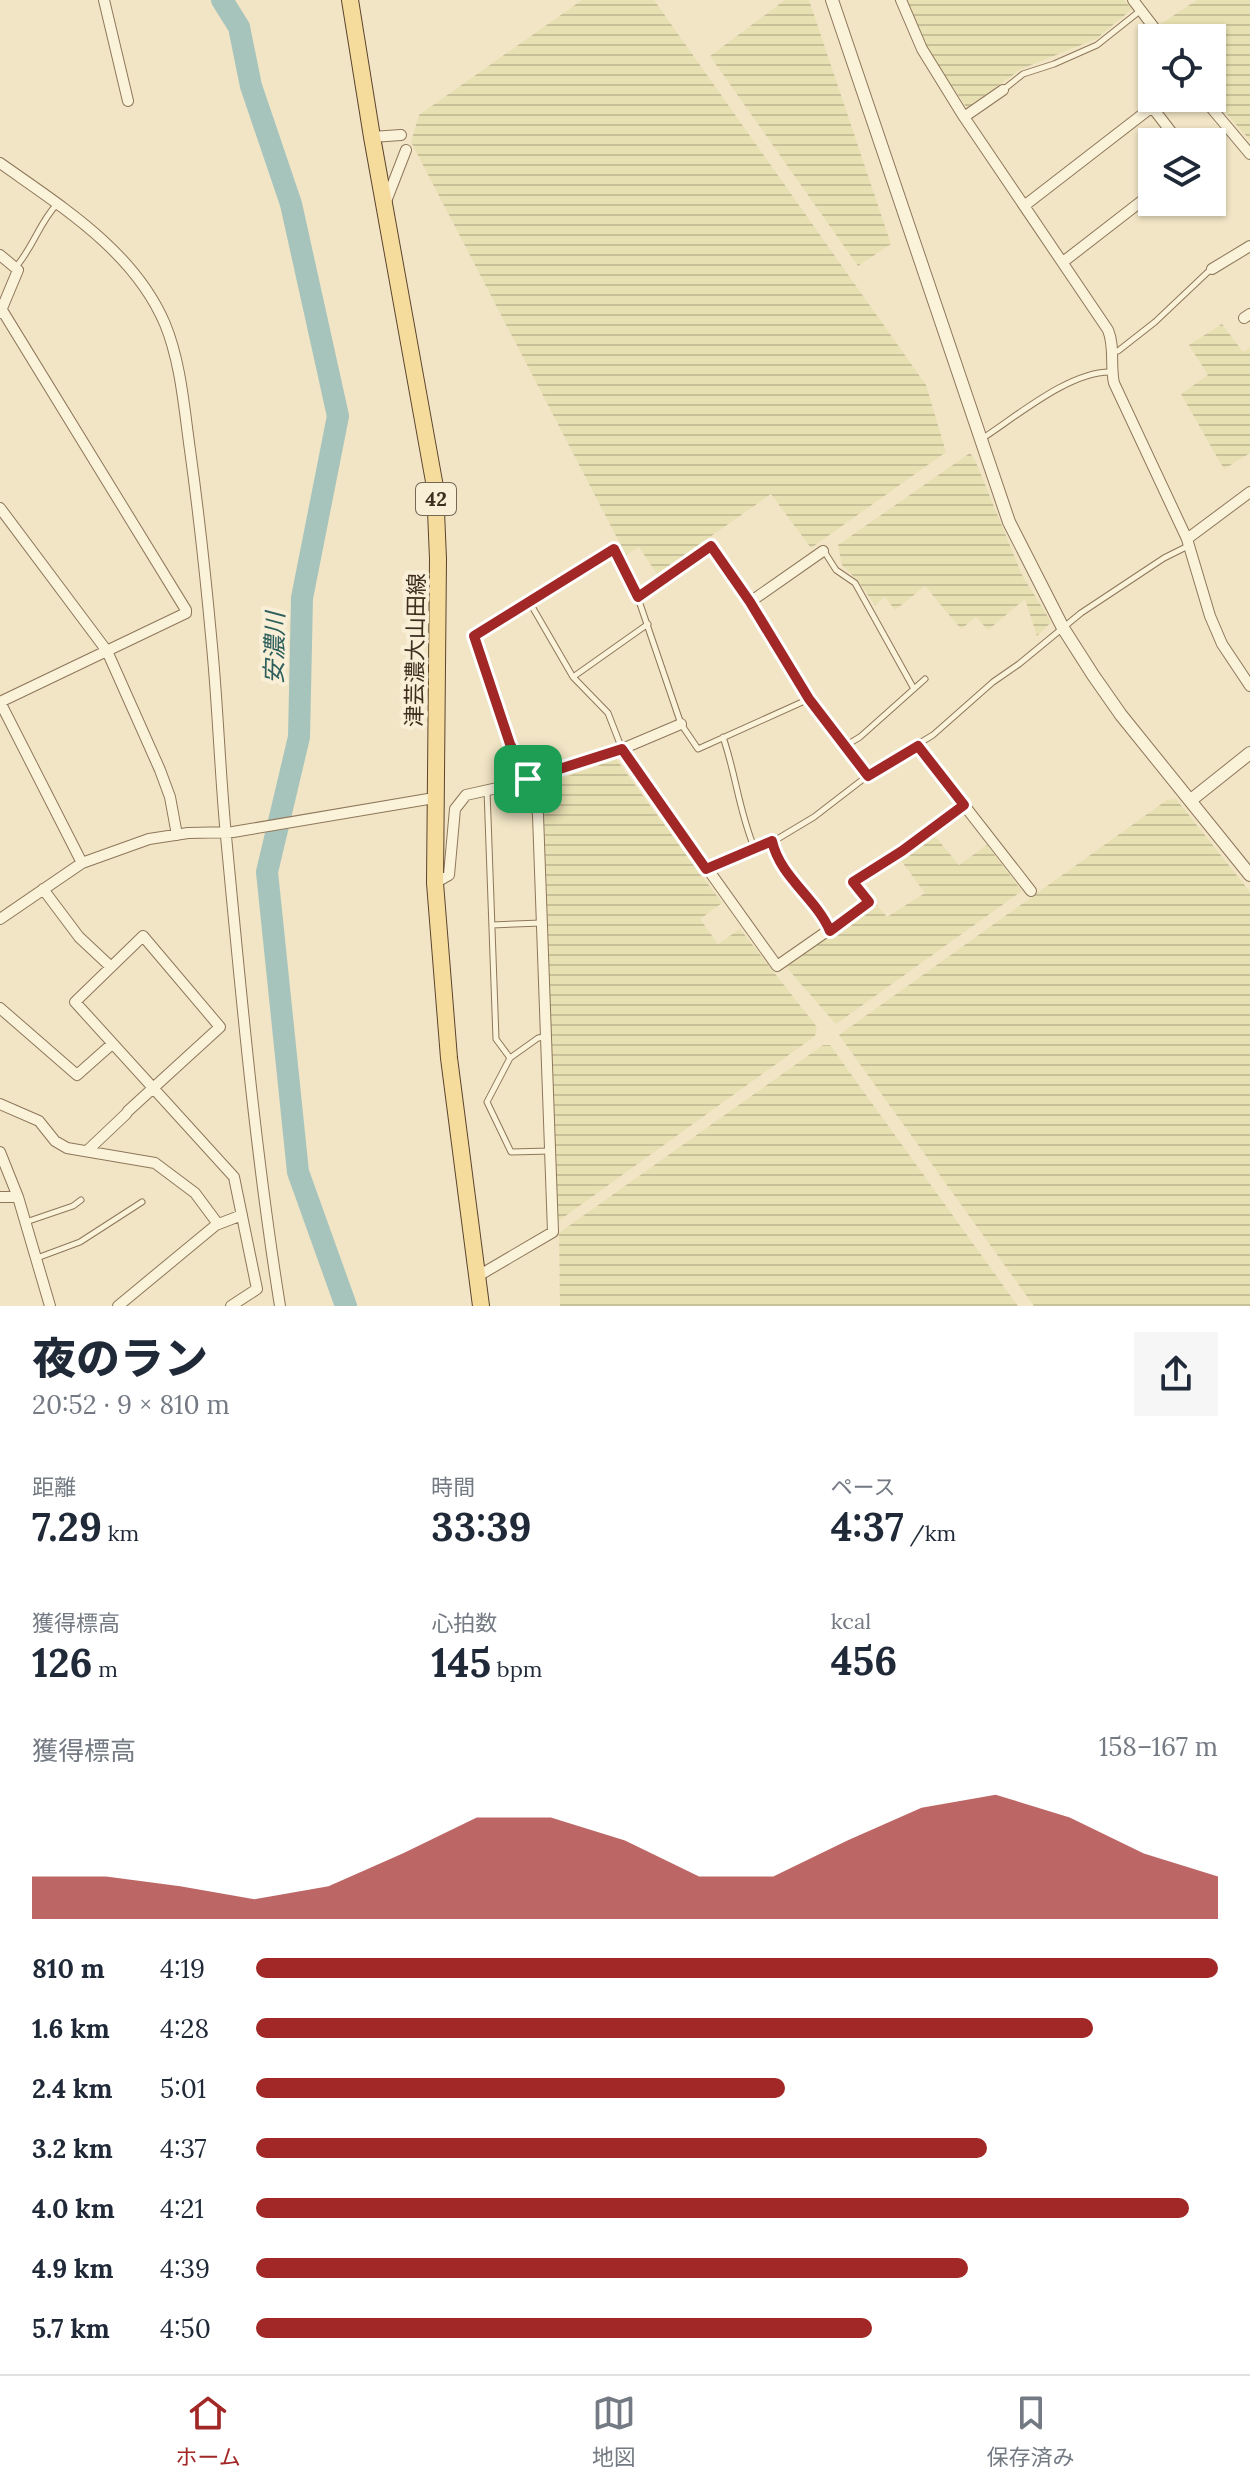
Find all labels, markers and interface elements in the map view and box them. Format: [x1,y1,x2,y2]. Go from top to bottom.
map controls [1138,24,1226,216]
button: locate [1138,24,1226,112]
button: layers [1138,128,1226,216]
road number: 42 [416,483,456,515]
street label: 津芸濃大山田線 [400,573,430,727]
water label: 安濃川 [258,609,291,684]
pin [494,745,562,813]
icon: arrive [506,757,550,801]
text: 夜のラン [32,1330,208,1386]
button: share [1134,1332,1218,1416]
text: 20:52 · 9 × 810 m [32,1388,230,1421]
text: 距離 [32,1473,76,1501]
text: 時間 [431,1473,475,1501]
text: ペース [831,1473,896,1501]
text: 7.29 [32,1501,102,1552]
text: 33:39 [431,1501,532,1552]
text: 4:37 [831,1501,904,1552]
text: km [102,1519,139,1547]
text: /km [904,1519,956,1547]
text: kcal [831,1607,871,1635]
text: 獲得標高 [32,1609,120,1637]
text: 心拍数 [431,1609,497,1637]
text: 456 [831,1635,897,1686]
text: 126 [32,1637,93,1688]
text: 145 [431,1637,491,1688]
text: m [93,1655,118,1683]
text: bpm [491,1655,542,1683]
text: 158–167 m [1099,1730,1218,1763]
text: 獲得標高 [32,1734,136,1767]
text: 810 m [32,1952,105,1985]
text: 4:19 [160,1952,205,1985]
text: 1.6 km [32,2012,110,2045]
text: 4:28 [160,2012,209,2045]
text: 2.4 km [32,2072,112,2105]
text: 5:01 [160,2072,206,2105]
text: 3.2 km [32,2132,113,2165]
text: 4:37 [160,2132,206,2165]
text: 4.0 km [32,2192,115,2225]
text: 4:21 [160,2192,204,2225]
text: 4.9 km [32,2252,113,2285]
text: 4:39 [160,2252,210,2285]
text: 5.7 km [32,2312,110,2345]
text: 4:50 [160,2312,211,2345]
tab: ホーム [175,2391,241,2471]
tab: 地図 [592,2391,636,2471]
tab: 保存済み [987,2391,1075,2471]

